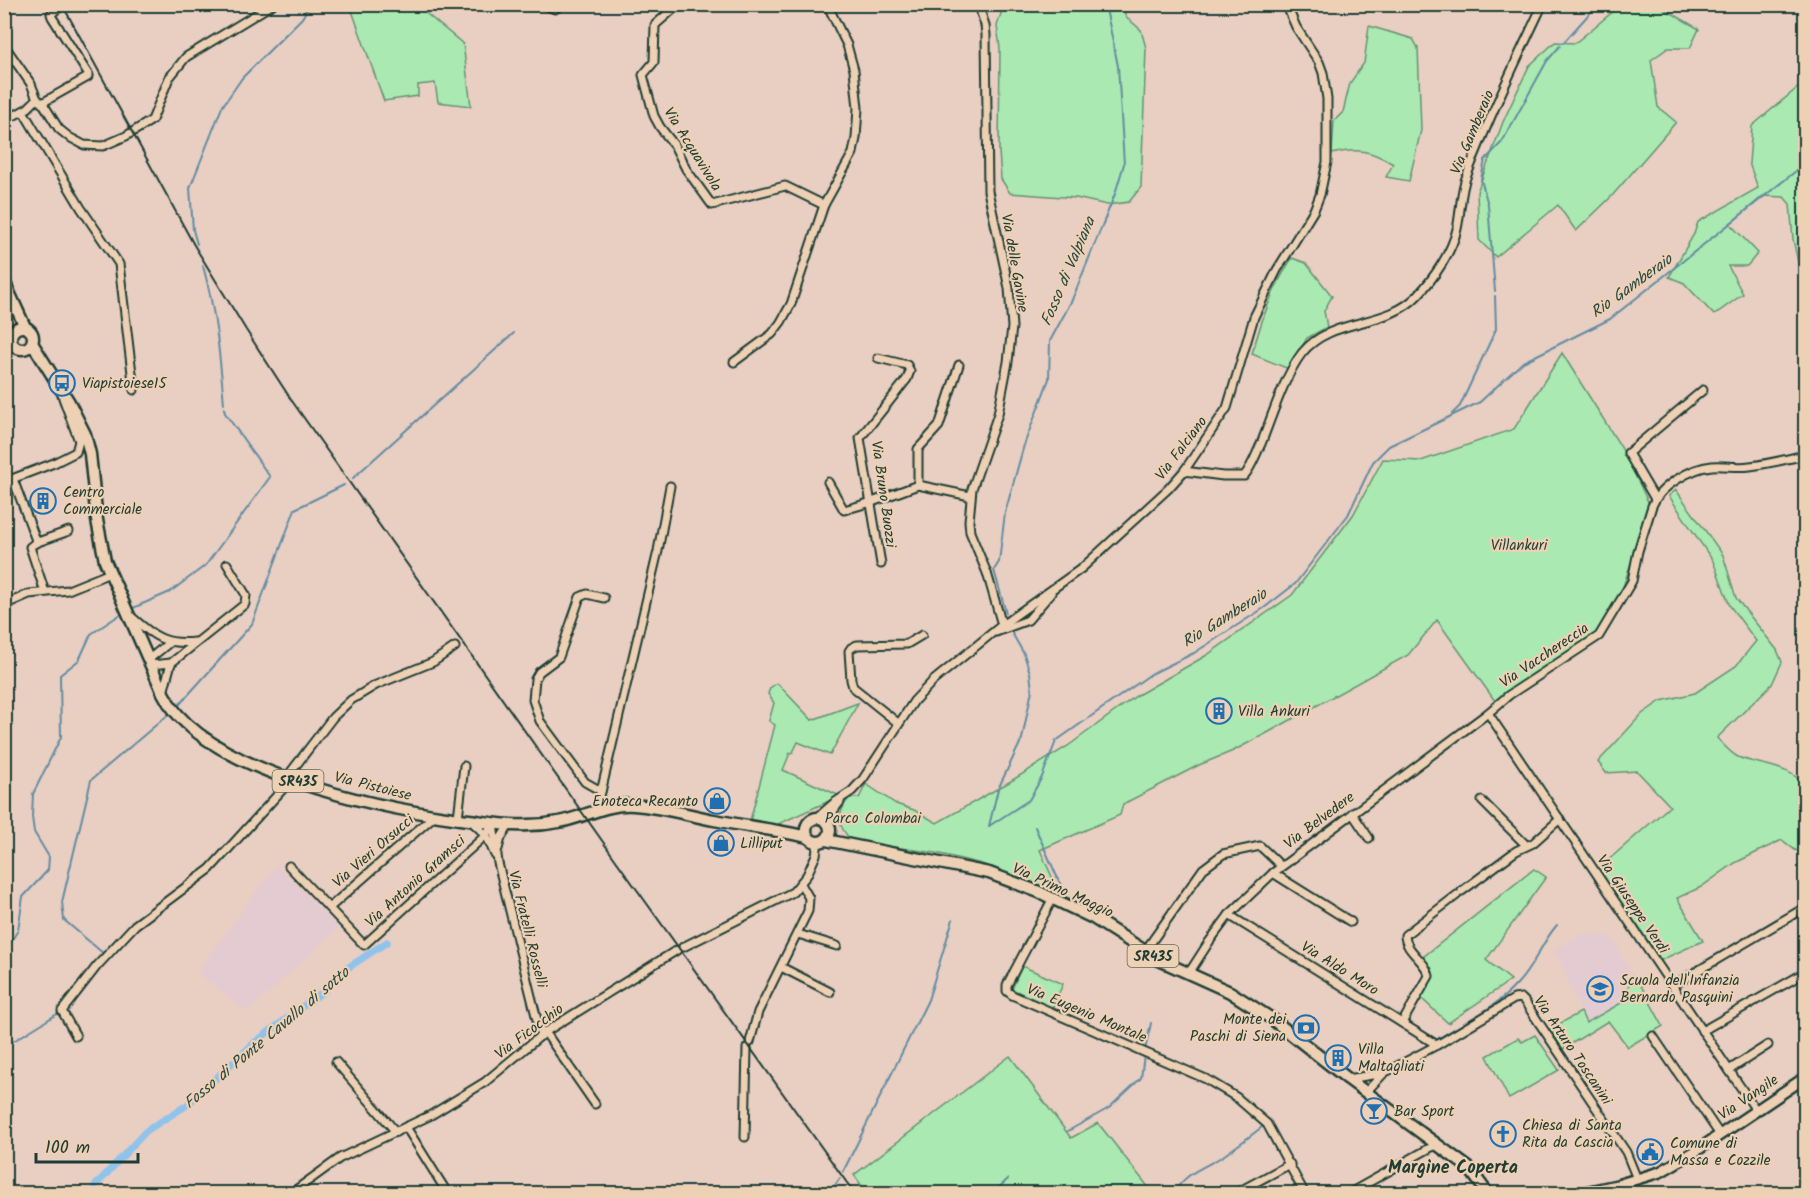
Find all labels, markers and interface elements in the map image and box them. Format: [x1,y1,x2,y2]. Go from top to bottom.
street label: Via Gamberaio [1444,86,1502,178]
street label: Via Acquavivola [657,103,728,196]
street label: Via delle Gavine [994,212,1035,315]
water label: Fosso di Valpiana [1034,212,1103,330]
water label: Rio Gamberaio [1586,247,1680,325]
bus stop icon: Viapistoiese15 [47,368,77,398]
place label: Viapistoiese15 [82,372,167,396]
street label: Via Falciano [1150,411,1214,486]
street label: Via Bruno Buozzi [864,439,903,550]
place label: Centro Commerciale [63,481,142,522]
building icon: Centro Commerciale [28,486,58,516]
park label: Villankuri [1491,534,1549,558]
water label: Rio Gamberaio [1177,581,1274,654]
street label: Via Vacchereccia [1495,617,1594,695]
building icon: Villa Ankuri [1204,696,1234,726]
place label: Villa Ankuri [1238,700,1311,724]
street label: Via Pistoiese [332,766,414,808]
road number: SR435 [272,770,324,792]
shop icon: Enoteca Recanto [702,786,732,816]
street label: Via Belvedere [1279,786,1360,856]
place label: Enoteca Recanto [592,790,698,814]
park label: Parco Colombai [825,807,923,831]
street label: Via Vieri Orsucci [327,808,421,894]
shop icon: Lilliput [706,828,736,858]
street label: Via Antonio Gramsci [360,829,472,934]
place label: Lilliput [740,832,783,856]
street label: Via Giuseppe Verdi [1590,850,1675,960]
street label: Via Primo Maggio [1008,857,1117,925]
street label: Via Fratelli Rosselli [501,868,554,992]
street label: Via Aldo Moro [1296,935,1383,1002]
road number: SR435 [1128,945,1178,967]
water label: Fosso di Ponte Cavallo di sotto [178,960,357,1115]
place label: Scuola dell'Infanzia Bernardo Pasquini [1620,969,1740,1010]
school or university icon: Scuola dell'Infanzia Bernardo Pasquini [1585,974,1615,1004]
street label: Via Eugenio Montale [1023,978,1151,1050]
street label: Via Arturo Toscanini [1527,991,1619,1111]
street label: Via Ficocchio [490,998,569,1066]
place label: Monte dei Paschi di Siena [1190,1008,1287,1049]
bank icon: Monte dei Paschi di Siena [1291,1013,1321,1043]
place label: Villa Maltagliati [1358,1038,1426,1079]
building icon: Villa Maltagliati [1323,1043,1353,1073]
street label: Via Vangile [1713,1069,1784,1127]
bar icon: Bar Sport [1359,1096,1389,1126]
place label: Bar Sport [1394,1100,1454,1124]
place label: Chiesa di Santa Rita da Cascia [1522,1114,1622,1155]
church icon: Chiesa di Santa Rita da Cascia [1488,1119,1518,1149]
scale bar [36,1126,138,1164]
place label: Comune di Massa e Cozzile [1670,1132,1771,1173]
text: 100 m [45,1134,90,1163]
public building icon: Comune di Massa e Cozzile [1635,1137,1665,1167]
district label: Margine Coperta [1388,1154,1518,1183]

